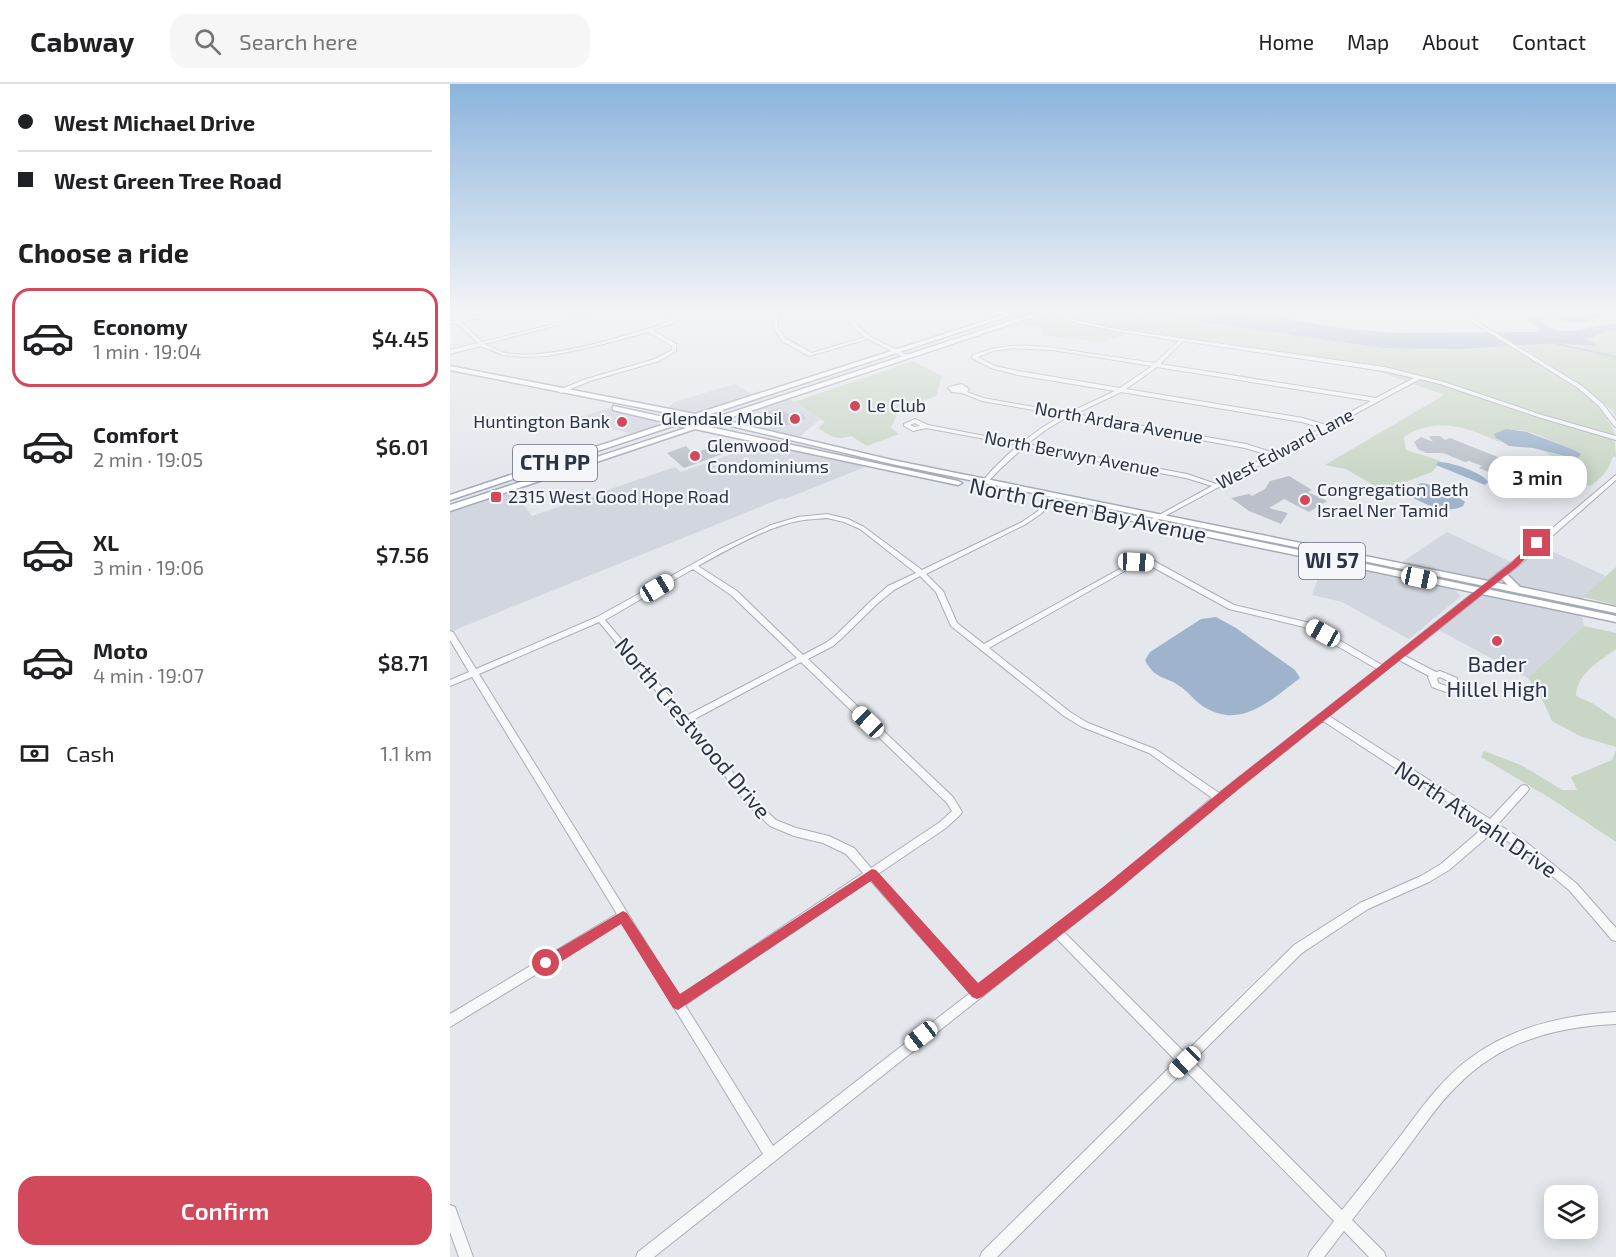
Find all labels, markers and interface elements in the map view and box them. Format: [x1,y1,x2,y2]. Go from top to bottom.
search box [170,14,590,68]
text: Cabway [30,24,134,58]
icon: search [191,25,224,58]
text: Search here [239,28,357,54]
text: Home [1258,29,1314,54]
text: Map [1347,29,1389,54]
text: About [1422,29,1479,54]
text: Contact [1512,29,1586,54]
text: West Michael Drive [54,109,255,135]
text: West Green Tree Road [54,167,282,193]
text: Choose a ride [18,236,189,268]
icon: car [21,311,75,365]
text: Economy [93,313,188,339]
text: $4.45 [372,325,429,351]
text: 1 min · 19:04 [93,339,202,363]
place label: Le Club [867,394,926,416]
street label: North Ardara Avenue [1033,396,1205,448]
marker: Le Club [848,399,862,413]
street label: West Edward Lane [1212,403,1357,494]
place label: Glendale Mobil [661,407,784,429]
place label: Huntington Bank [473,410,610,432]
marker: Glendale Mobil [788,412,802,426]
marker: Huntington Bank [615,415,629,429]
icon: car [21,419,75,473]
text: Comfort [93,421,178,447]
street label: North Berwyn Avenue [983,425,1162,481]
text: $6.01 [376,433,429,459]
place label: Glenwood Condominiums [707,434,829,477]
road number: CTH PP [513,445,597,481]
text: 2 min · 19:05 [93,447,203,471]
marker: Glenwood Condominiums [688,449,702,463]
callout: 3 min [1488,456,1586,498]
text: 3 min [1512,465,1563,489]
street label: North Green Bay Avenue [967,471,1209,547]
place label: Congregation Beth Israel Ner Tamid [1317,478,1469,521]
place label: 2315 West Good Hope Road [508,485,729,507]
marker: 2315 West Good Hope Road [489,490,503,504]
marker: Congregation Beth Israel Ner Tamid [1298,493,1312,507]
icon: car [21,527,75,581]
text: XL [93,529,119,555]
route end [1523,529,1550,556]
text: $7.56 [376,541,429,567]
road number: WI 57 [1299,543,1365,579]
car [1118,552,1154,572]
text: 3 min · 19:06 [93,555,204,579]
car [1400,565,1438,591]
car [637,571,677,605]
car [1303,616,1343,650]
street label: North Crestwood Drive [610,632,777,823]
marker: Bader Hillel High [1490,634,1504,648]
icon: car [21,635,75,689]
text: Moto [93,637,148,663]
text: $8.71 [378,649,429,675]
place label: Bader Hillel High [1446,650,1548,701]
text: 4 min · 19:07 [93,663,204,687]
car [849,703,887,741]
icon: cash [18,737,51,770]
text: Cash [66,740,115,766]
text: 1.1 km [380,741,432,765]
street label: North Atwahl Drive [1390,754,1563,882]
route start [532,949,559,976]
car [901,1018,941,1054]
car [1166,1043,1204,1081]
button: Confirm [18,1176,432,1245]
map controls [1544,1185,1598,1239]
button: layers [1544,1185,1598,1239]

